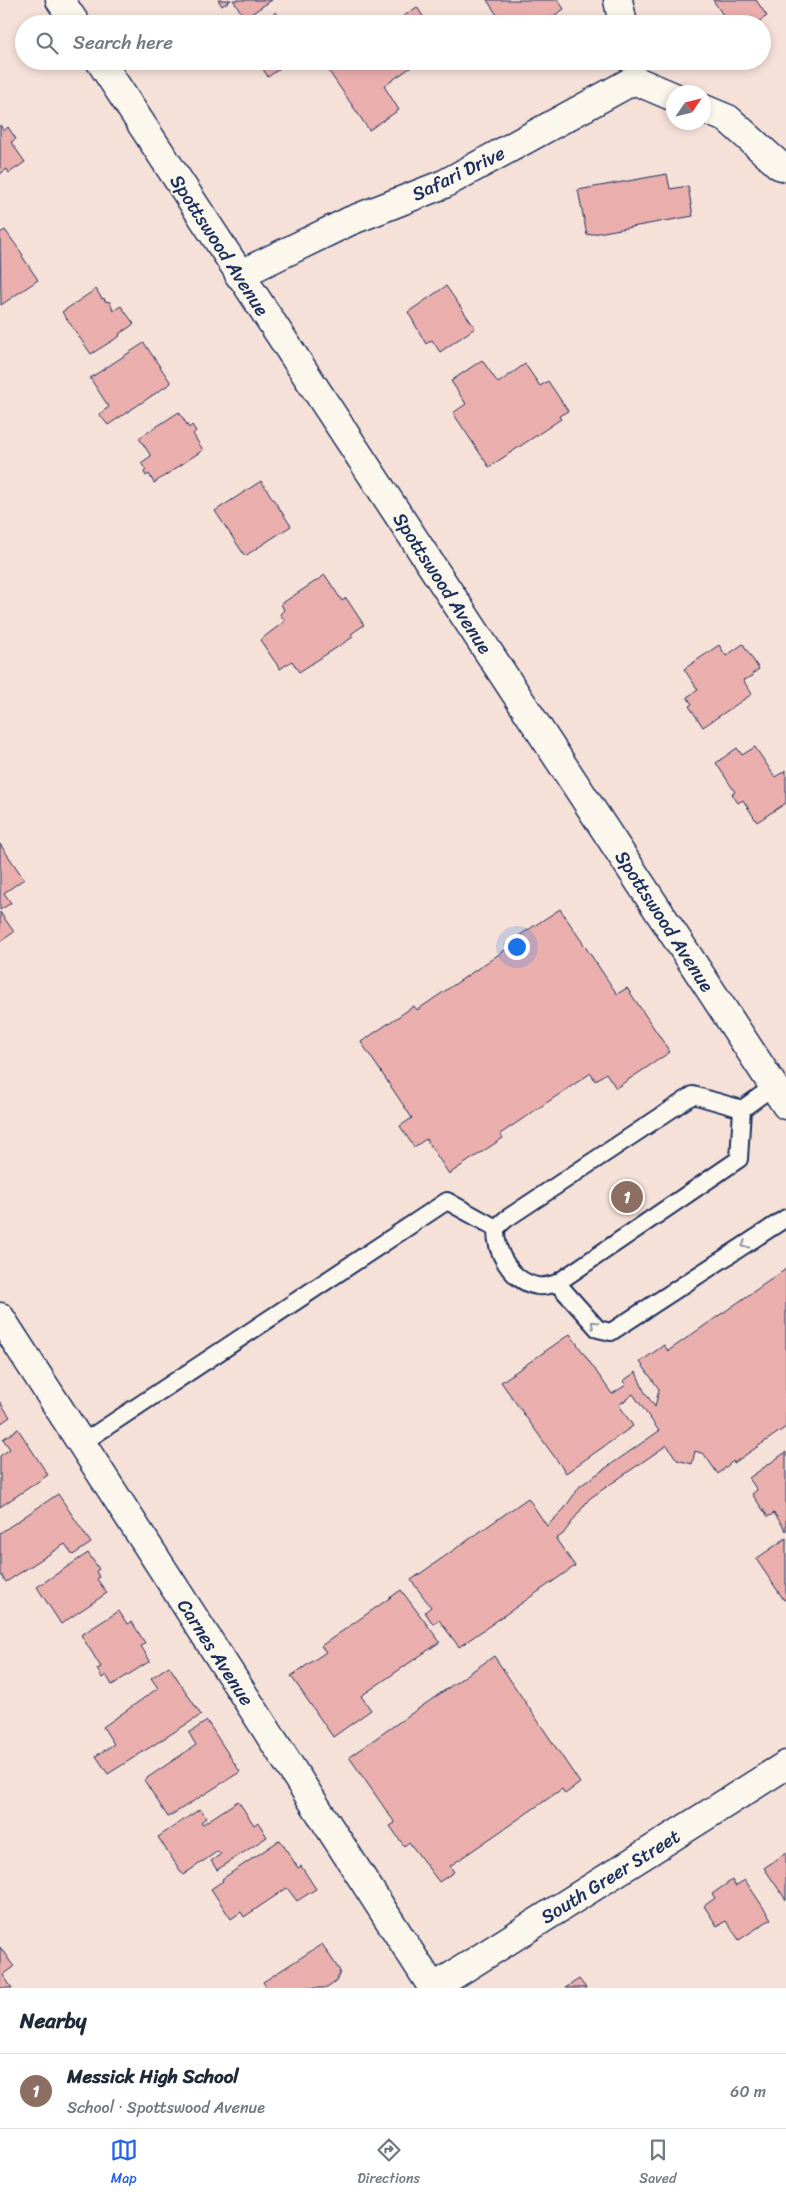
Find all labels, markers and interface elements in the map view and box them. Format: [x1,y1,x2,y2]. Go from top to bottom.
search box [15,15,771,70]
text: Search here [73,26,173,59]
icon: search [33,29,61,57]
north arrow [666,85,711,130]
street label: Safari Drive [406,137,511,210]
street label: Spottswood Avenue [161,168,278,323]
street label: Spottswood Avenue [384,506,501,661]
street label: Spottswood Avenue [606,844,723,999]
your location [504,934,530,960]
pin: 1 [611,1178,643,1216]
one-way arrow [742,1238,751,1248]
one-way arrow [591,1320,600,1329]
street label: Carnes Avenue [168,1592,263,1713]
street label: South Greer Street [534,1820,687,1933]
text: Nearby [20,2002,86,2040]
text: Messick High School [67,2060,239,2093]
text: 1 [33,2077,39,2106]
text: 60 m [730,2077,766,2106]
text: School · Spottswood Avenue [67,2093,265,2122]
tab: Map [110,2136,138,2191]
tab: Directions [357,2136,420,2191]
tab: Saved [639,2136,676,2191]

